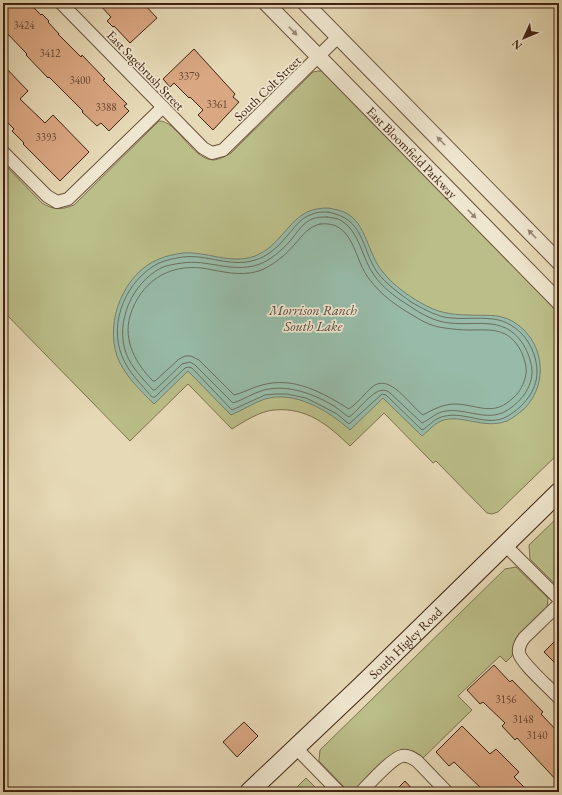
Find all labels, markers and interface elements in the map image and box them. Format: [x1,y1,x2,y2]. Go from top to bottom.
house number: 3424 [13,18,35,32]
north arrow [504,18,544,58]
one-way arrow [288,26,298,36]
street label: East Sagebrush Street [103,27,188,114]
text: N [509,37,525,53]
house number: 3412 [39,46,61,60]
street label: South Colt Street [230,52,304,125]
house number: 3379 [178,69,200,83]
house number: 3400 [69,73,91,87]
house number: 3361 [206,97,228,111]
house number: 3388 [95,100,117,114]
street label: East Bloomfield Parkway [363,103,461,203]
house number: 3393 [35,130,57,144]
one-way arrow [436,136,446,146]
one-way arrow [467,209,477,219]
one-way arrow [527,229,537,239]
water label: Morrison Ranch South Lake [268,301,357,335]
street label: South Higley Road [365,603,446,683]
house number: 3156 [495,692,517,706]
house number: 3148 [512,712,534,726]
house number: 3140 [526,728,548,742]

